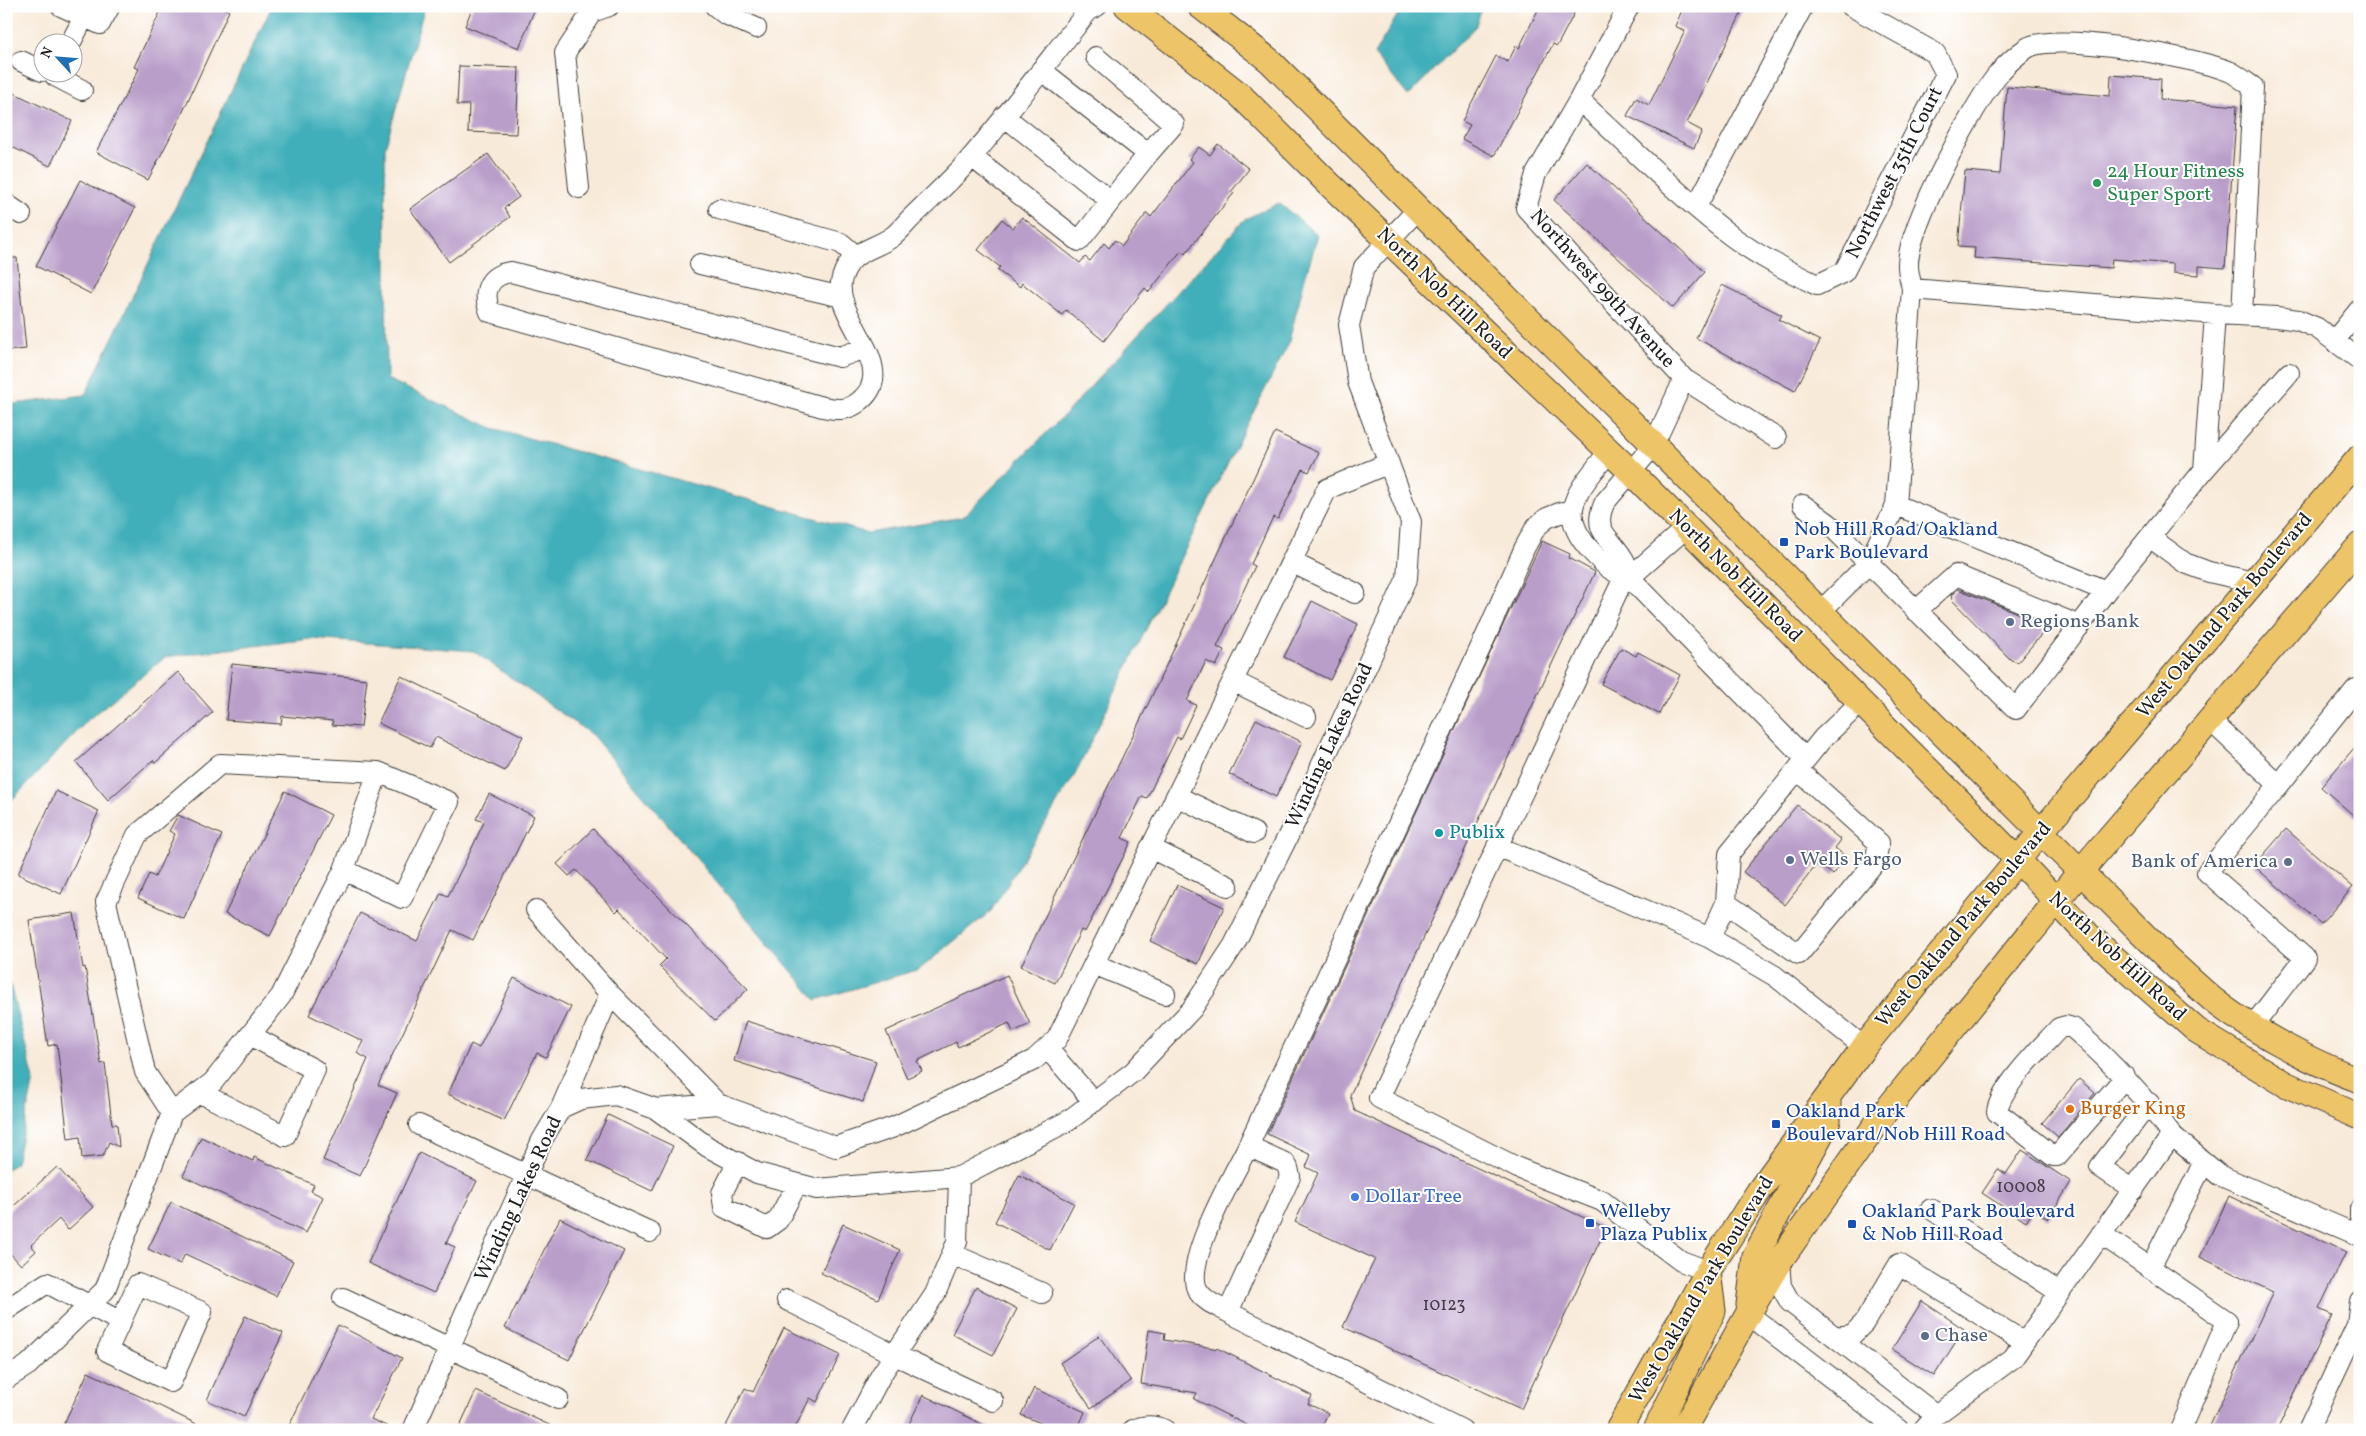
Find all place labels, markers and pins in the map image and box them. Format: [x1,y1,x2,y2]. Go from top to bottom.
place label: 24 Hour Fitness Super Sport [2107,158,2245,209]
marker: 24 Hour Fitness Super Sport [2091,177,2103,189]
place label: Nob Hill Road/Oakland Park Boulevard [1794,516,1998,567]
marker: Nob Hill Road/Oakland Park Boulevard [1778,536,1790,548]
place label: Regions Bank [2020,608,2140,636]
marker: Regions Bank [2004,616,2016,628]
place label: Publix [1449,819,1505,847]
marker: Publix [1433,827,1445,839]
place label: Wells Fargo [1800,846,1902,874]
place label: Bank of America [2131,848,2278,876]
marker: Wells Fargo [1784,854,1796,866]
marker: Bank of America [2282,856,2294,868]
place label: Burger King [2080,1095,2186,1123]
place label: Oakland Park Boulevard/Nob Hill Road [1786,1098,2006,1149]
marker: Burger King [2064,1103,2076,1115]
marker: Oakland Park Boulevard/Nob Hill Road [1770,1118,1782,1130]
place label: Dollar Tree [1365,1183,1462,1211]
marker: Dollar Tree [1349,1191,1361,1203]
place label: Welleby Plaza Publix [1600,1198,1708,1249]
place label: Oakland Park Boulevard & Nob Hill Road [1862,1198,2075,1249]
marker: Welleby Plaza Publix [1584,1217,1596,1229]
marker: Oakland Park Boulevard & Nob Hill Road [1846,1218,1858,1230]
place label: Chase [1935,1322,1988,1350]
marker: Chase [1919,1330,1931,1342]

